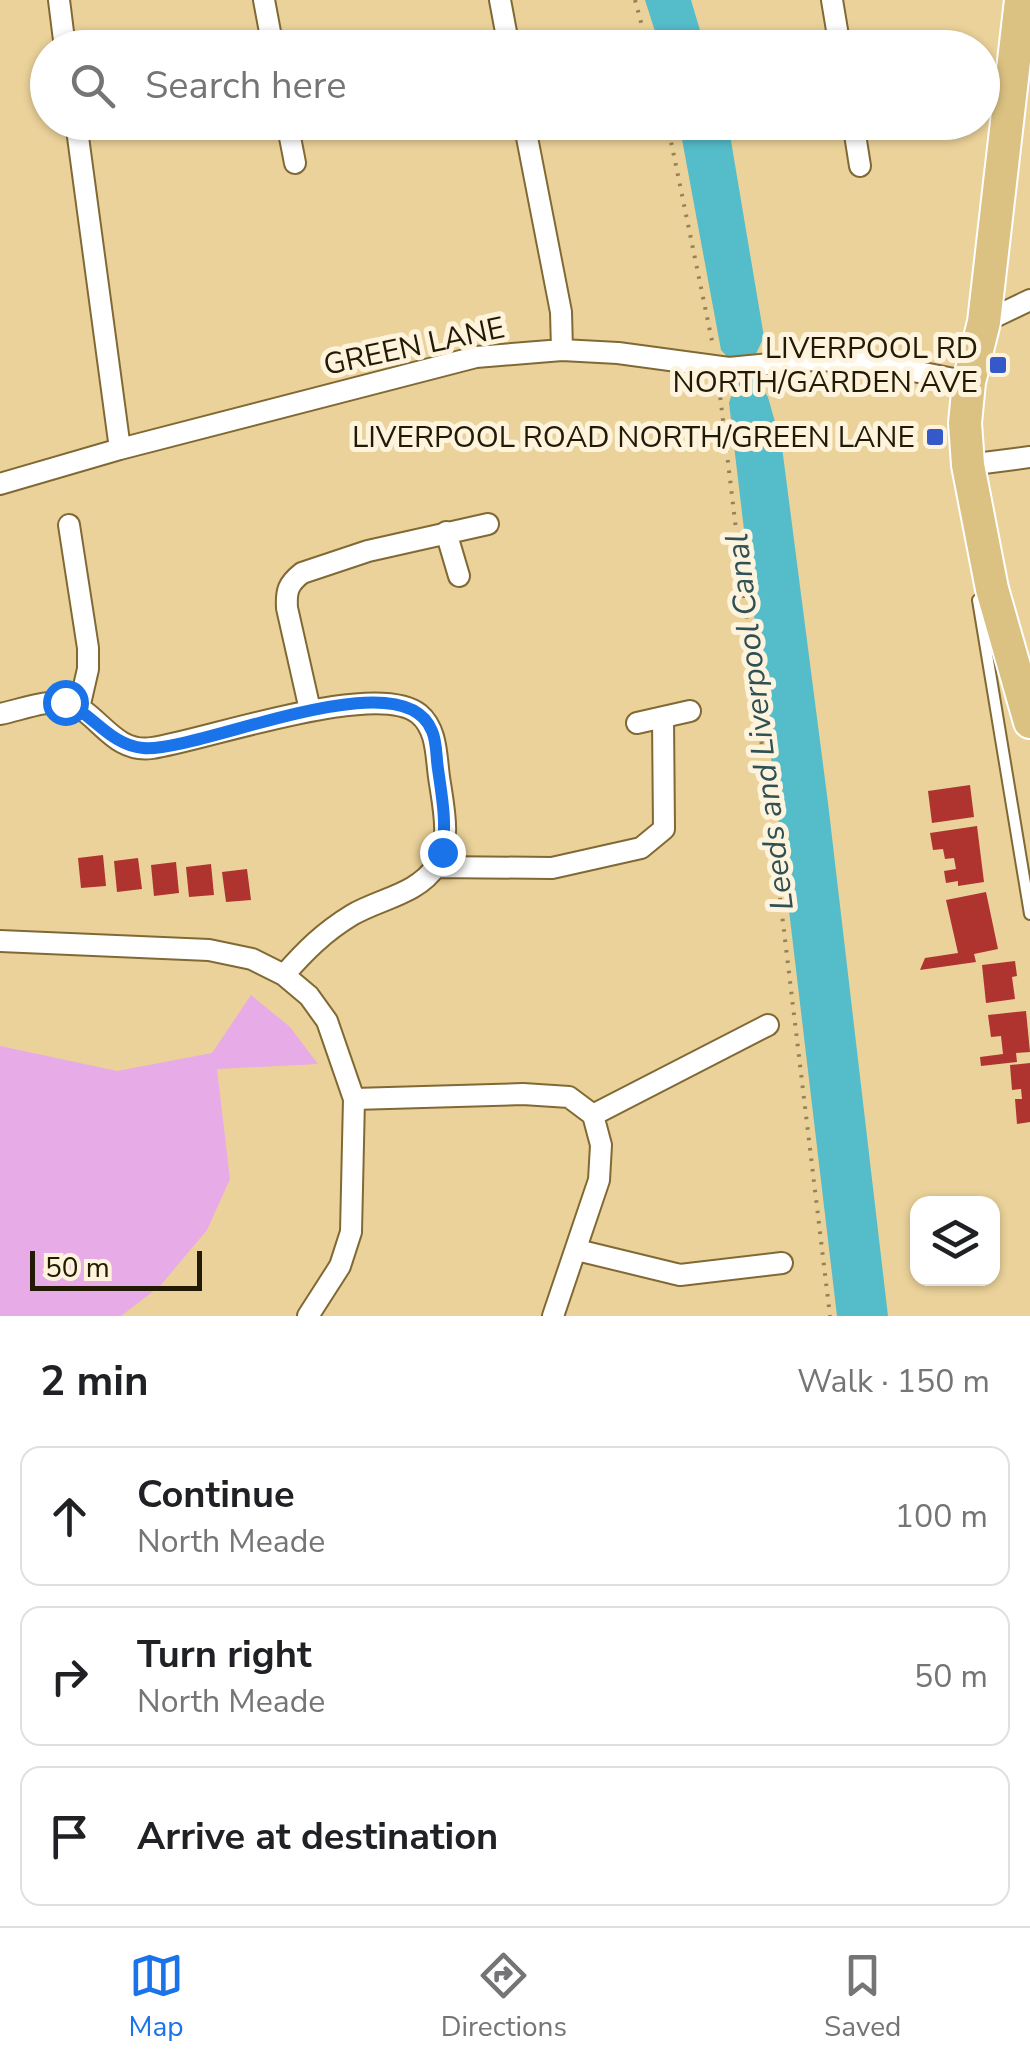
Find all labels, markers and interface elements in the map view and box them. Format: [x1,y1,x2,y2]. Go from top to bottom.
search box [30,30,1000,140]
icon: search [65,58,120,113]
text: Search here [145,60,346,111]
street label: GREEN LANE [320,307,508,386]
place label: LIVERPOOL RD NORTH/GARDEN AVE [672,328,978,403]
marker: LIVERPOOL RD NORTH/GARDEN AVE [987,354,1009,376]
place label: LIVERPOOL ROAD NORTH/GREEN LANE [352,417,915,458]
marker: LIVERPOOL ROAD NORTH/GREEN LANE [924,426,946,448]
water label: Leeds and Liverpool Canal [715,531,804,913]
route start [43,680,89,726]
route end [420,830,466,876]
map controls [910,1196,1000,1286]
button: layers [910,1196,1000,1286]
scale bar [30,1246,202,1290]
text: 50 m [45,1249,110,1287]
text: 2 min [40,1353,149,1410]
text: Walk · 150 m [797,1360,990,1403]
text: Continue [137,1469,295,1520]
icon: ahead [42,1489,97,1544]
text: 100 m [895,1495,988,1538]
text: North Meade [137,1520,325,1563]
text: Turn right [137,1629,312,1680]
icon: right [42,1649,97,1704]
text: 50 m [914,1655,988,1698]
text: North Meade [137,1680,325,1723]
icon: arrive [42,1809,97,1864]
text: Arrive at destination [137,1811,498,1862]
tab: Map [129,1948,184,2046]
tab: Directions [441,1948,567,2046]
tab: Saved [824,1948,901,2046]

